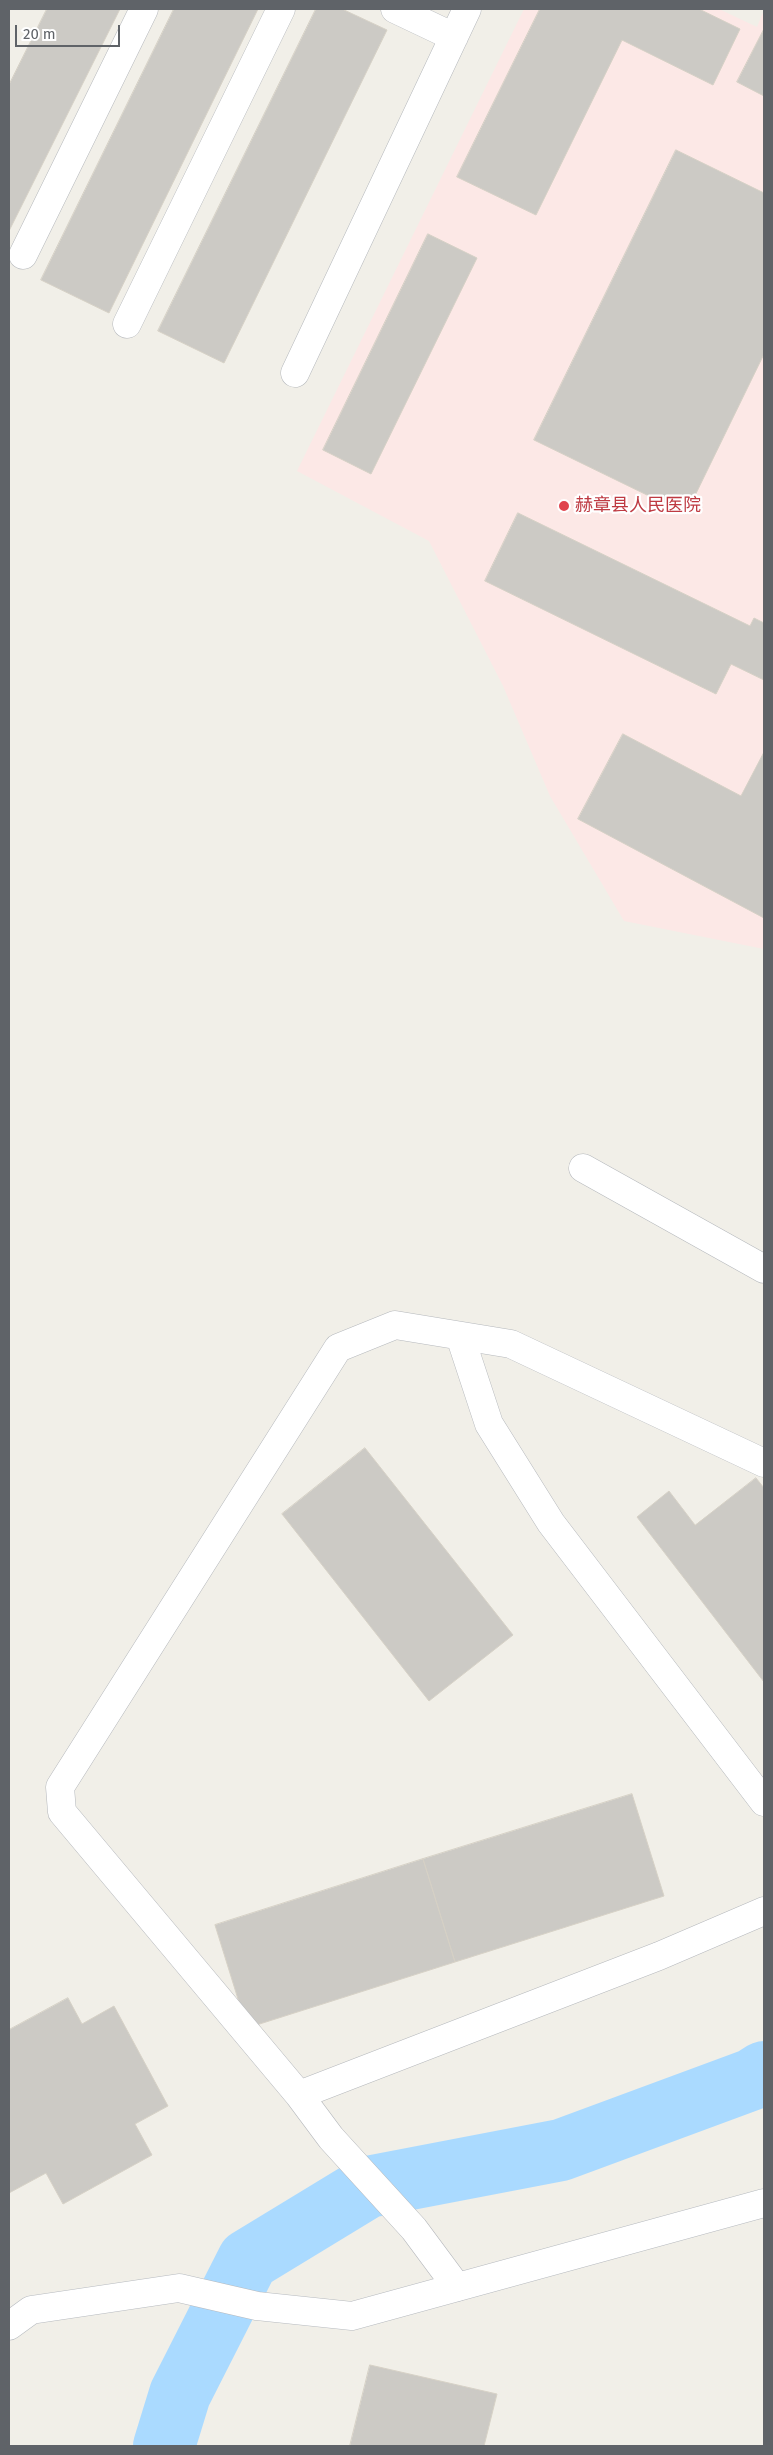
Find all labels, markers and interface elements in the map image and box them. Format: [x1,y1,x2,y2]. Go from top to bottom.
scale bar [18,15,122,47]
text: 20 m [23,25,56,43]
place label: 赫章县人民医院 [575,495,701,517]
marker: 赫章县人民医院 [557,499,571,513]

